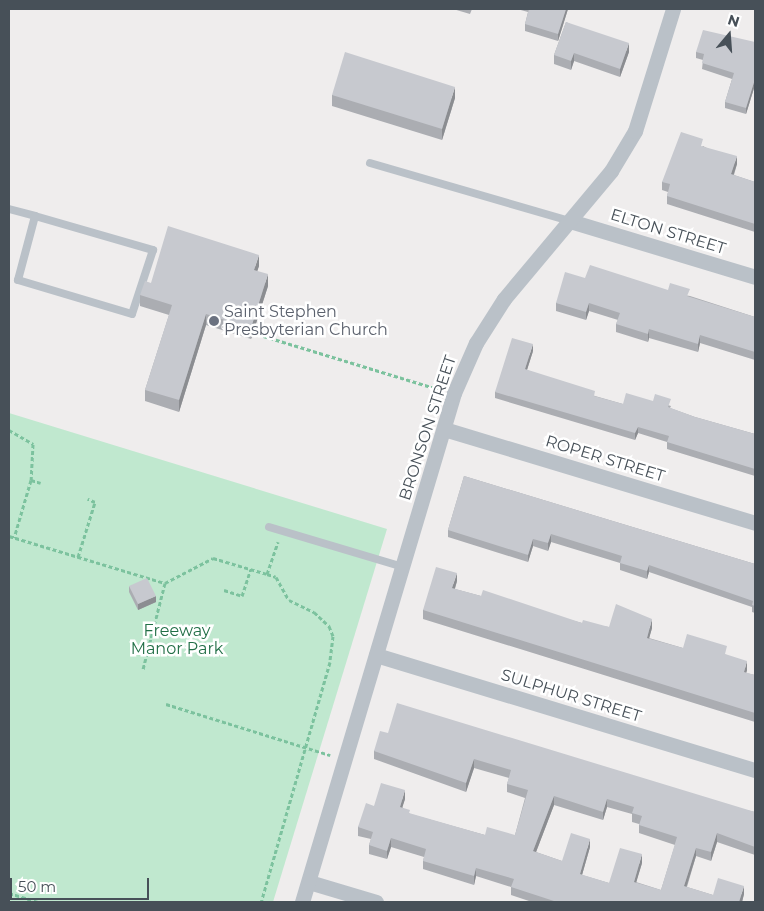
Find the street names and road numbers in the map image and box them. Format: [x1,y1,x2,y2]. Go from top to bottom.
street label: ELTON STREET [608,205,728,259]
street label: BRONSON STREET [395,353,461,503]
street label: ROPER STREET [543,432,667,486]
street label: SULPHUR STREET [499,666,643,726]

